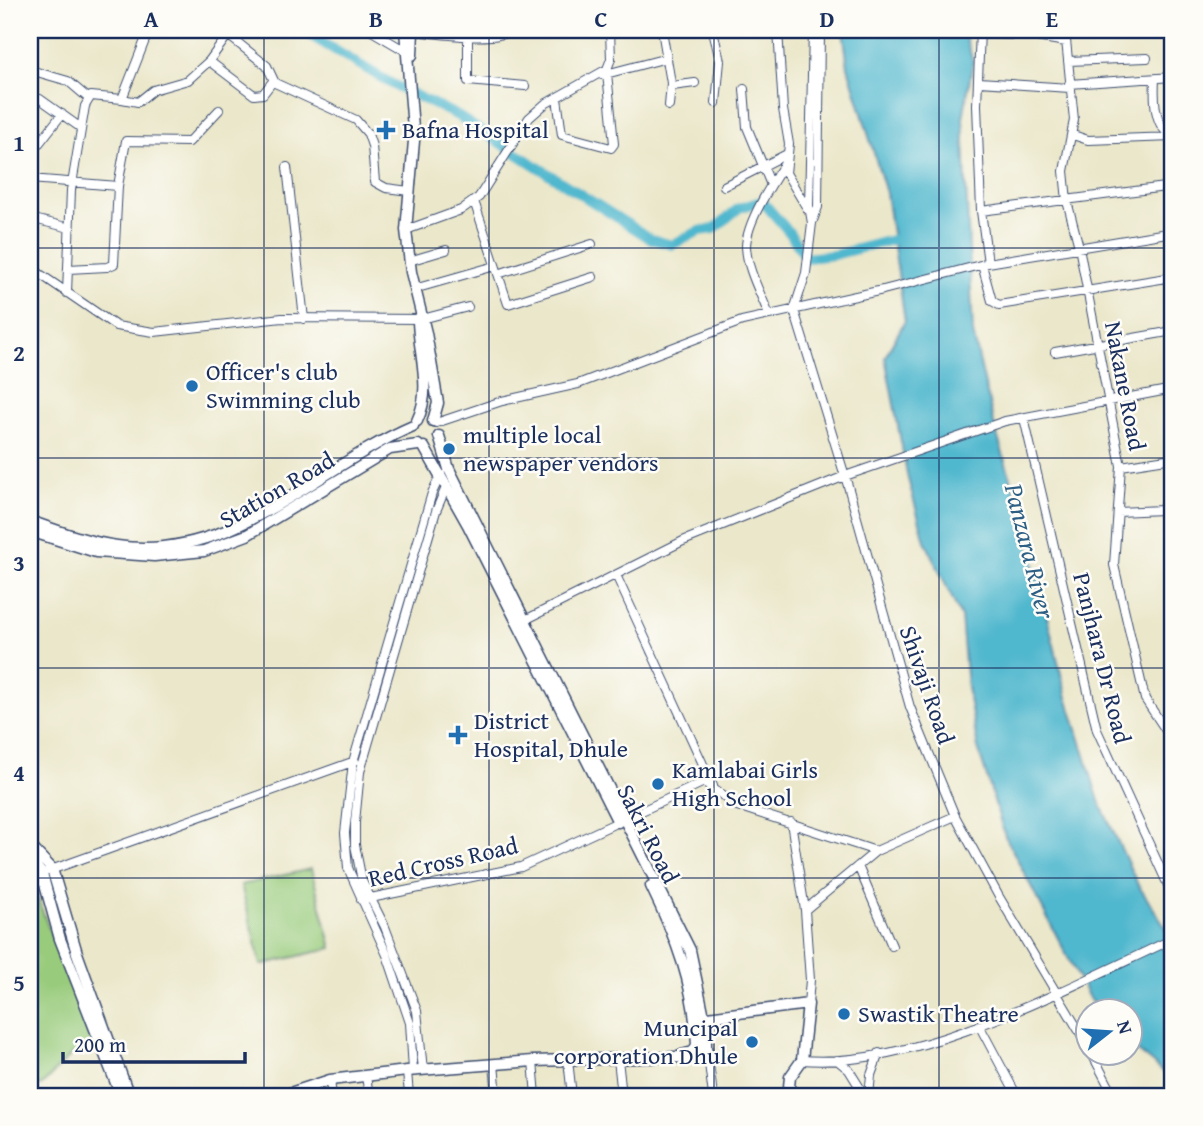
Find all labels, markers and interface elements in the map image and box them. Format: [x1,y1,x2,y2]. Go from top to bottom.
text: A [144,2,159,35]
text: B [369,2,383,35]
text: C [594,2,608,35]
text: D [820,2,835,35]
text: E [1046,2,1058,35]
place label: Bafna Hospital [402,112,549,147]
marker: Bafna Hospital [376,120,396,140]
text: 1 [13,126,25,159]
street label: Nakane Road [1096,318,1155,454]
text: 2 [13,336,25,369]
place label: Officer's club Swimming club [206,354,361,417]
marker: Officer's club Swimming club [184,378,200,394]
place label: multiple local newspaper vendors [463,417,659,480]
marker: multiple local newspaper vendors [441,441,457,457]
street label: Station Road [213,442,341,537]
water label: Panzara River [995,478,1066,624]
text: 3 [13,546,25,579]
street label: Panjhara Dr Road [1064,569,1141,747]
street label: Shivaji Road [891,621,964,749]
place label: District Hospital, Dhule [474,703,628,766]
marker: District Hospital, Dhule [448,725,468,745]
place label: Kamlabai Girls High School [672,752,818,815]
text: 4 [13,756,25,789]
marker: Kamlabai Girls High School [650,776,666,792]
street label: Sakri Road [608,778,688,890]
street label: Red Cross Road [365,827,521,896]
text: 5 [13,966,25,999]
place label: Swastik Theatre [858,996,1019,1031]
north arrow [1074,996,1144,1066]
marker: Swastik Theatre [836,1006,852,1022]
place label: Muncipal corporation Dhule [554,1010,738,1073]
text: N [1110,1017,1141,1037]
scale bar [63,1021,245,1065]
text: 200 m [74,1029,126,1060]
marker: Muncipal corporation Dhule [744,1034,760,1050]

